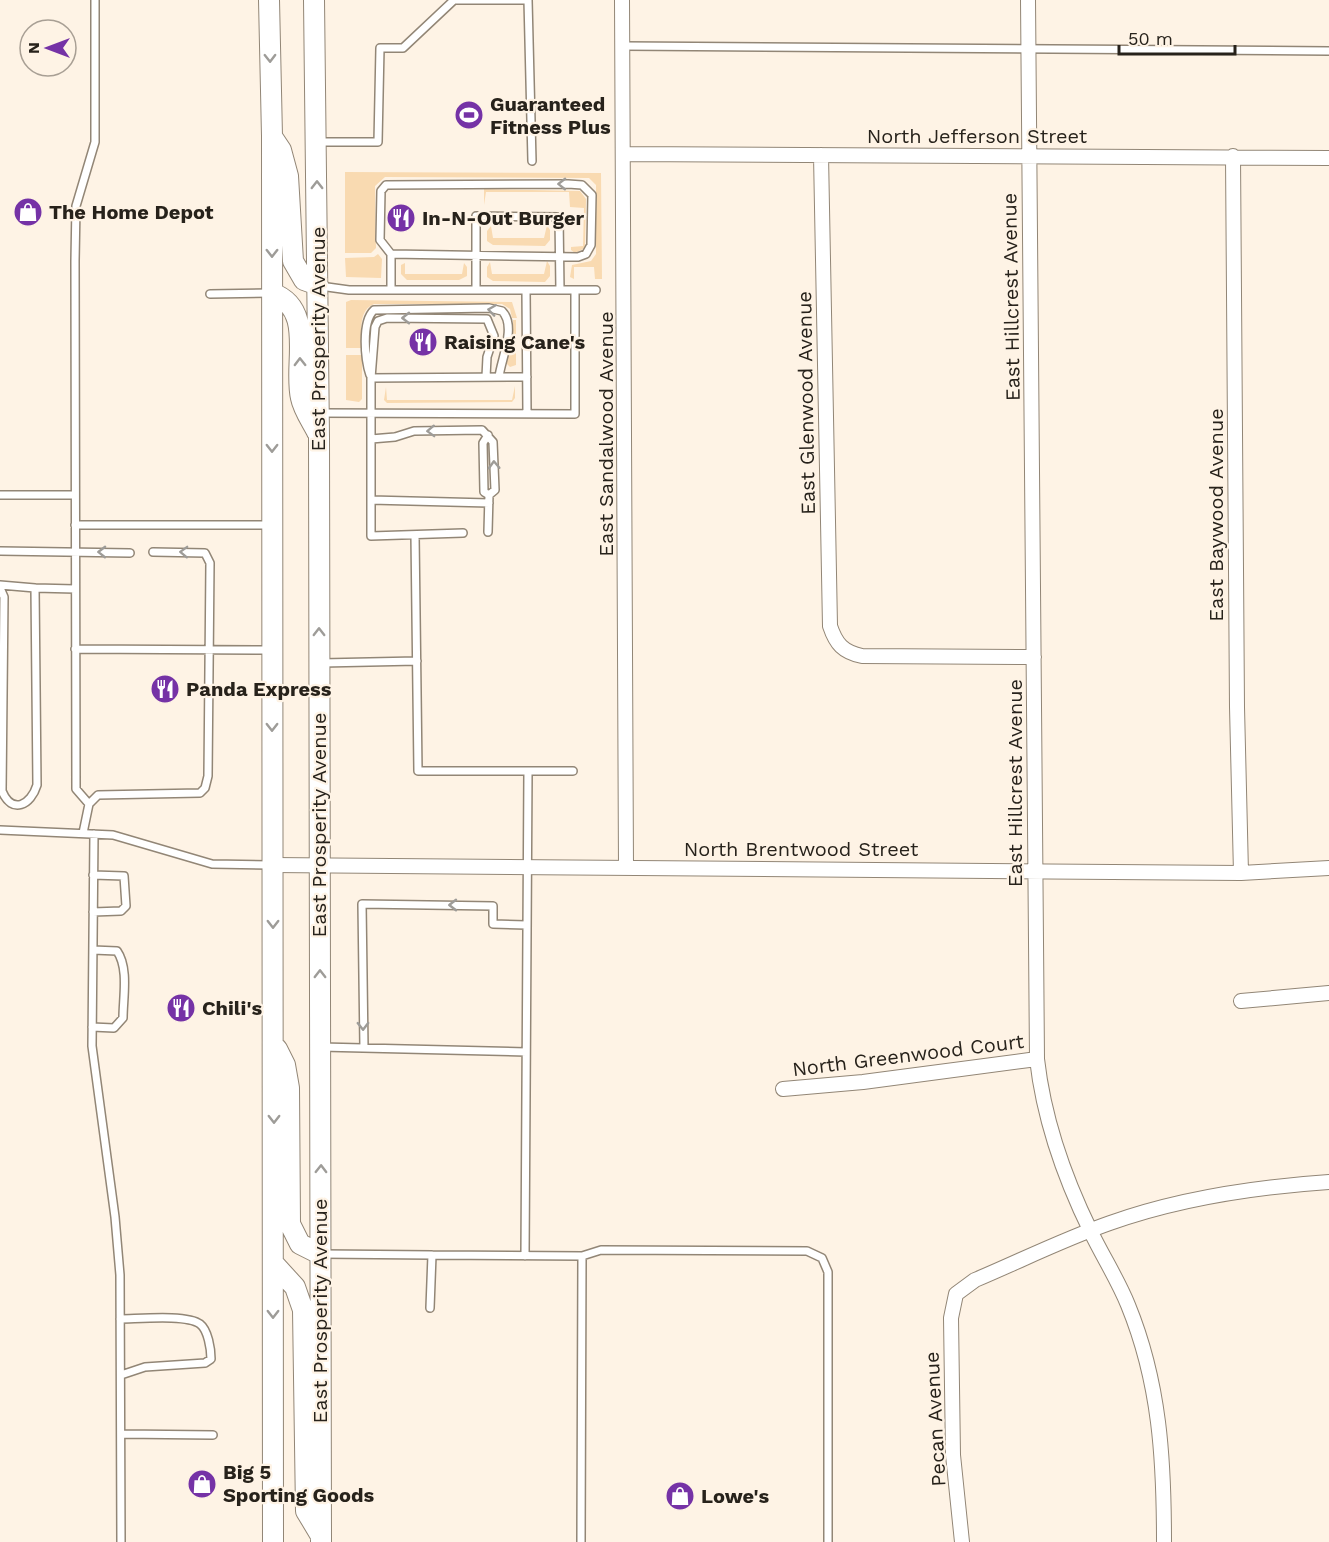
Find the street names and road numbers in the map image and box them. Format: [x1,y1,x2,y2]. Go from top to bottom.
street label: North Jefferson Street [867,124,1088,148]
street label: East Hillcrest Avenue [997,193,1025,401]
street label: East Prosperity Avenue [306,227,330,451]
street label: East Glenwood Avenue [792,291,820,515]
street label: East Sandalwood Avenue [594,311,618,557]
street label: East Baywood Avenue [1204,408,1228,622]
street label: East Hillcrest Avenue [1003,679,1027,887]
street label: East Prosperity Avenue [307,713,331,937]
street label: North Brentwood Street [684,837,919,861]
street label: North Greenwood Court [791,1029,1026,1081]
street label: East Prosperity Avenue [308,1199,332,1423]
street label: Pecan Avenue [919,1351,951,1487]

